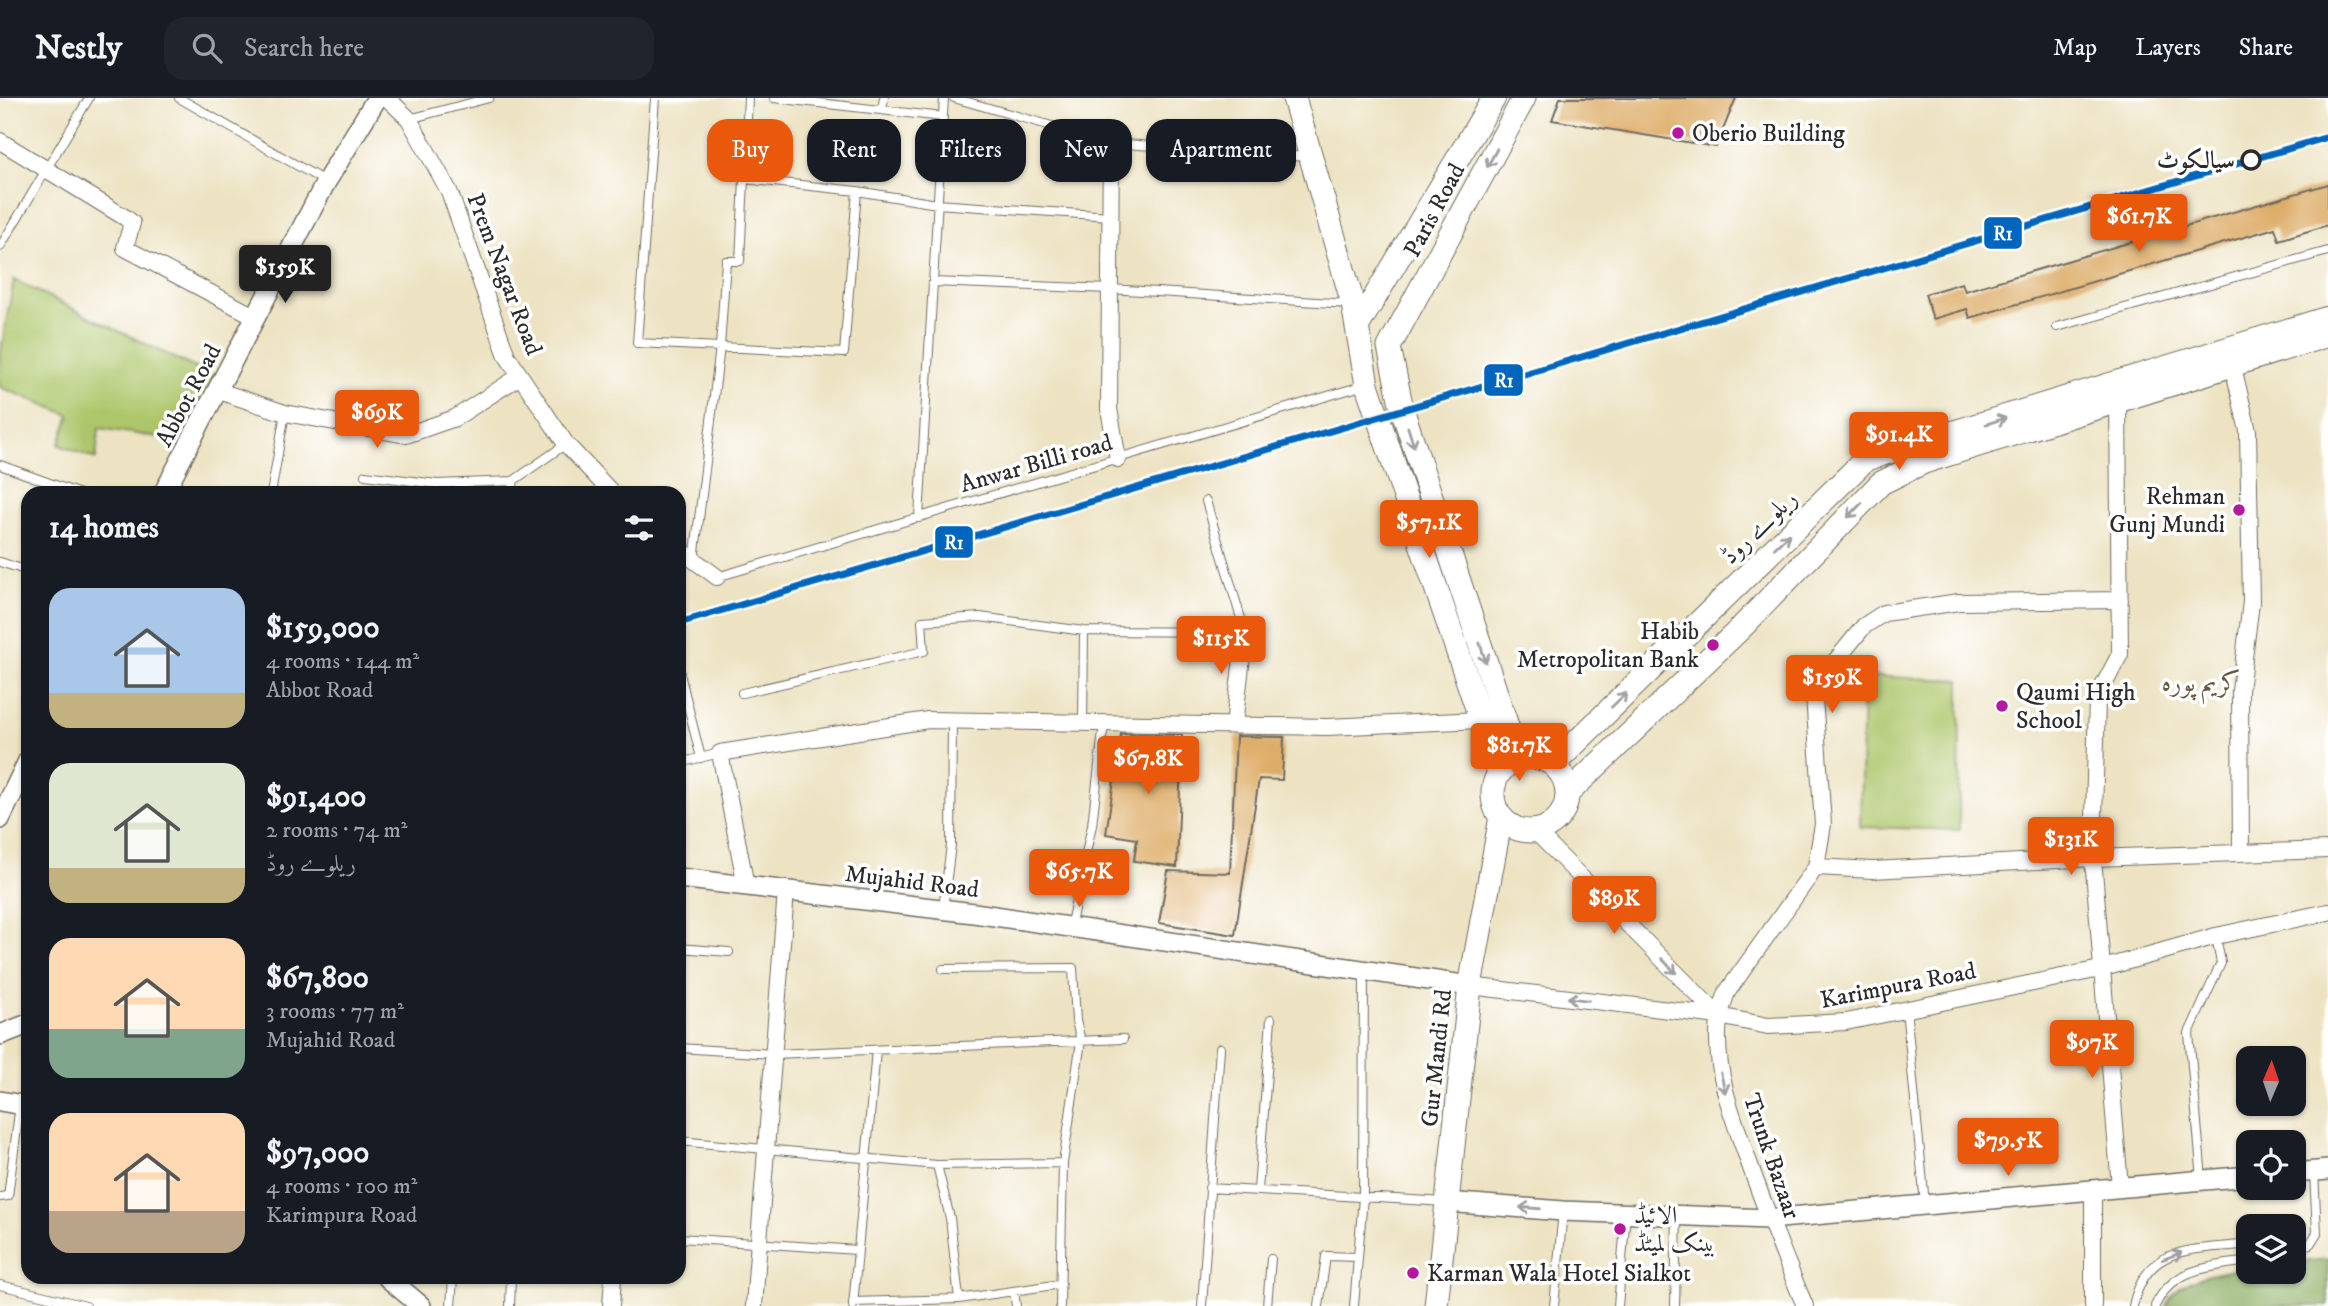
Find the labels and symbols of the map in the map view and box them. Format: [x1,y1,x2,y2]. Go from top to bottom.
place label: Oberio Building [1692,119,1845,149]
marker: Oberio Building [1670,125,1686,141]
place label: سیالکوٹ [2157,146,2235,176]
one-way arrow [1485,147,1498,168]
marker: سیالکوٹ [2241,150,2261,170]
street label: Paris Road [1398,158,1472,263]
street label: Prem Nagar Road [459,189,549,360]
pin: $61.7K [2082,194,2196,254]
line badge: R1 [1983,216,2023,250]
text: R1 [1993,223,2013,246]
pin: $159K [236,246,334,305]
street label: Abbot Road [149,339,228,452]
line badge: R1 [1483,363,1524,397]
text: R1 [1494,370,1514,393]
pin: $69K [336,390,418,450]
pin: $91.4K [1842,412,1956,472]
one-way arrow [1984,413,2006,426]
one-way arrow [1406,426,1418,448]
street label: Anwar Billi road [957,428,1116,500]
place label: Rehman Gunj Mundi [2109,482,2225,540]
street label: ریلوے روڈ [1716,484,1804,571]
pin: $57.1K [1372,500,1486,560]
one-way arrow [1846,502,1863,519]
marker: Rehman Gunj Mundi [2231,502,2247,518]
line badge: R1 [934,525,974,559]
text: R1 [944,532,964,555]
one-way arrow [1774,533,1791,550]
pin: $115K [1172,616,1270,676]
place label: Habib Metropolitan Bank [1517,617,1699,675]
marker: Habib Metropolitan Bank [1705,637,1721,653]
one-way arrow [1477,642,1490,664]
pin: $159K [1783,656,1881,715]
district label: کریم پورہ [2162,667,2240,705]
place label: Qaumi High School [2016,678,2136,736]
one-way arrow [1611,691,1628,708]
marker: Qaumi High School [1994,698,2010,714]
pin: $81.7K [1462,724,1576,783]
pin: $67.8K [1091,736,1205,796]
pin: $131K [2022,818,2120,877]
pin: $65.7K [1022,850,1136,909]
street label: Mujahid Road [843,859,981,905]
pin: $89K [1573,876,1655,936]
street label: Karimpura Road [1818,956,1979,1016]
one-way arrow [1661,957,1678,974]
street label: Gur Mandi Rd [1415,988,1459,1128]
one-way arrow [1567,992,1590,1005]
pin: $97K [2051,1020,2133,1080]
north arrow [2236,1046,2306,1116]
one-way arrow [1717,1071,1730,1094]
street label: Trunk Bazaar [1736,1090,1807,1223]
pin: $79.5K [1951,1118,2065,1178]
one-way arrow [1519,1201,1542,1214]
place label: الائیڈ بینک لمیٹڈ [1634,1201,1715,1259]
marker: الائیڈ بینک لمیٹڈ [1612,1221,1628,1237]
one-way arrow [2161,1249,2182,1262]
place label: Karman Wala Hotel Sialkot [1427,1259,1691,1289]
marker: Karman Wala Hotel Sialkot [1405,1265,1421,1281]

